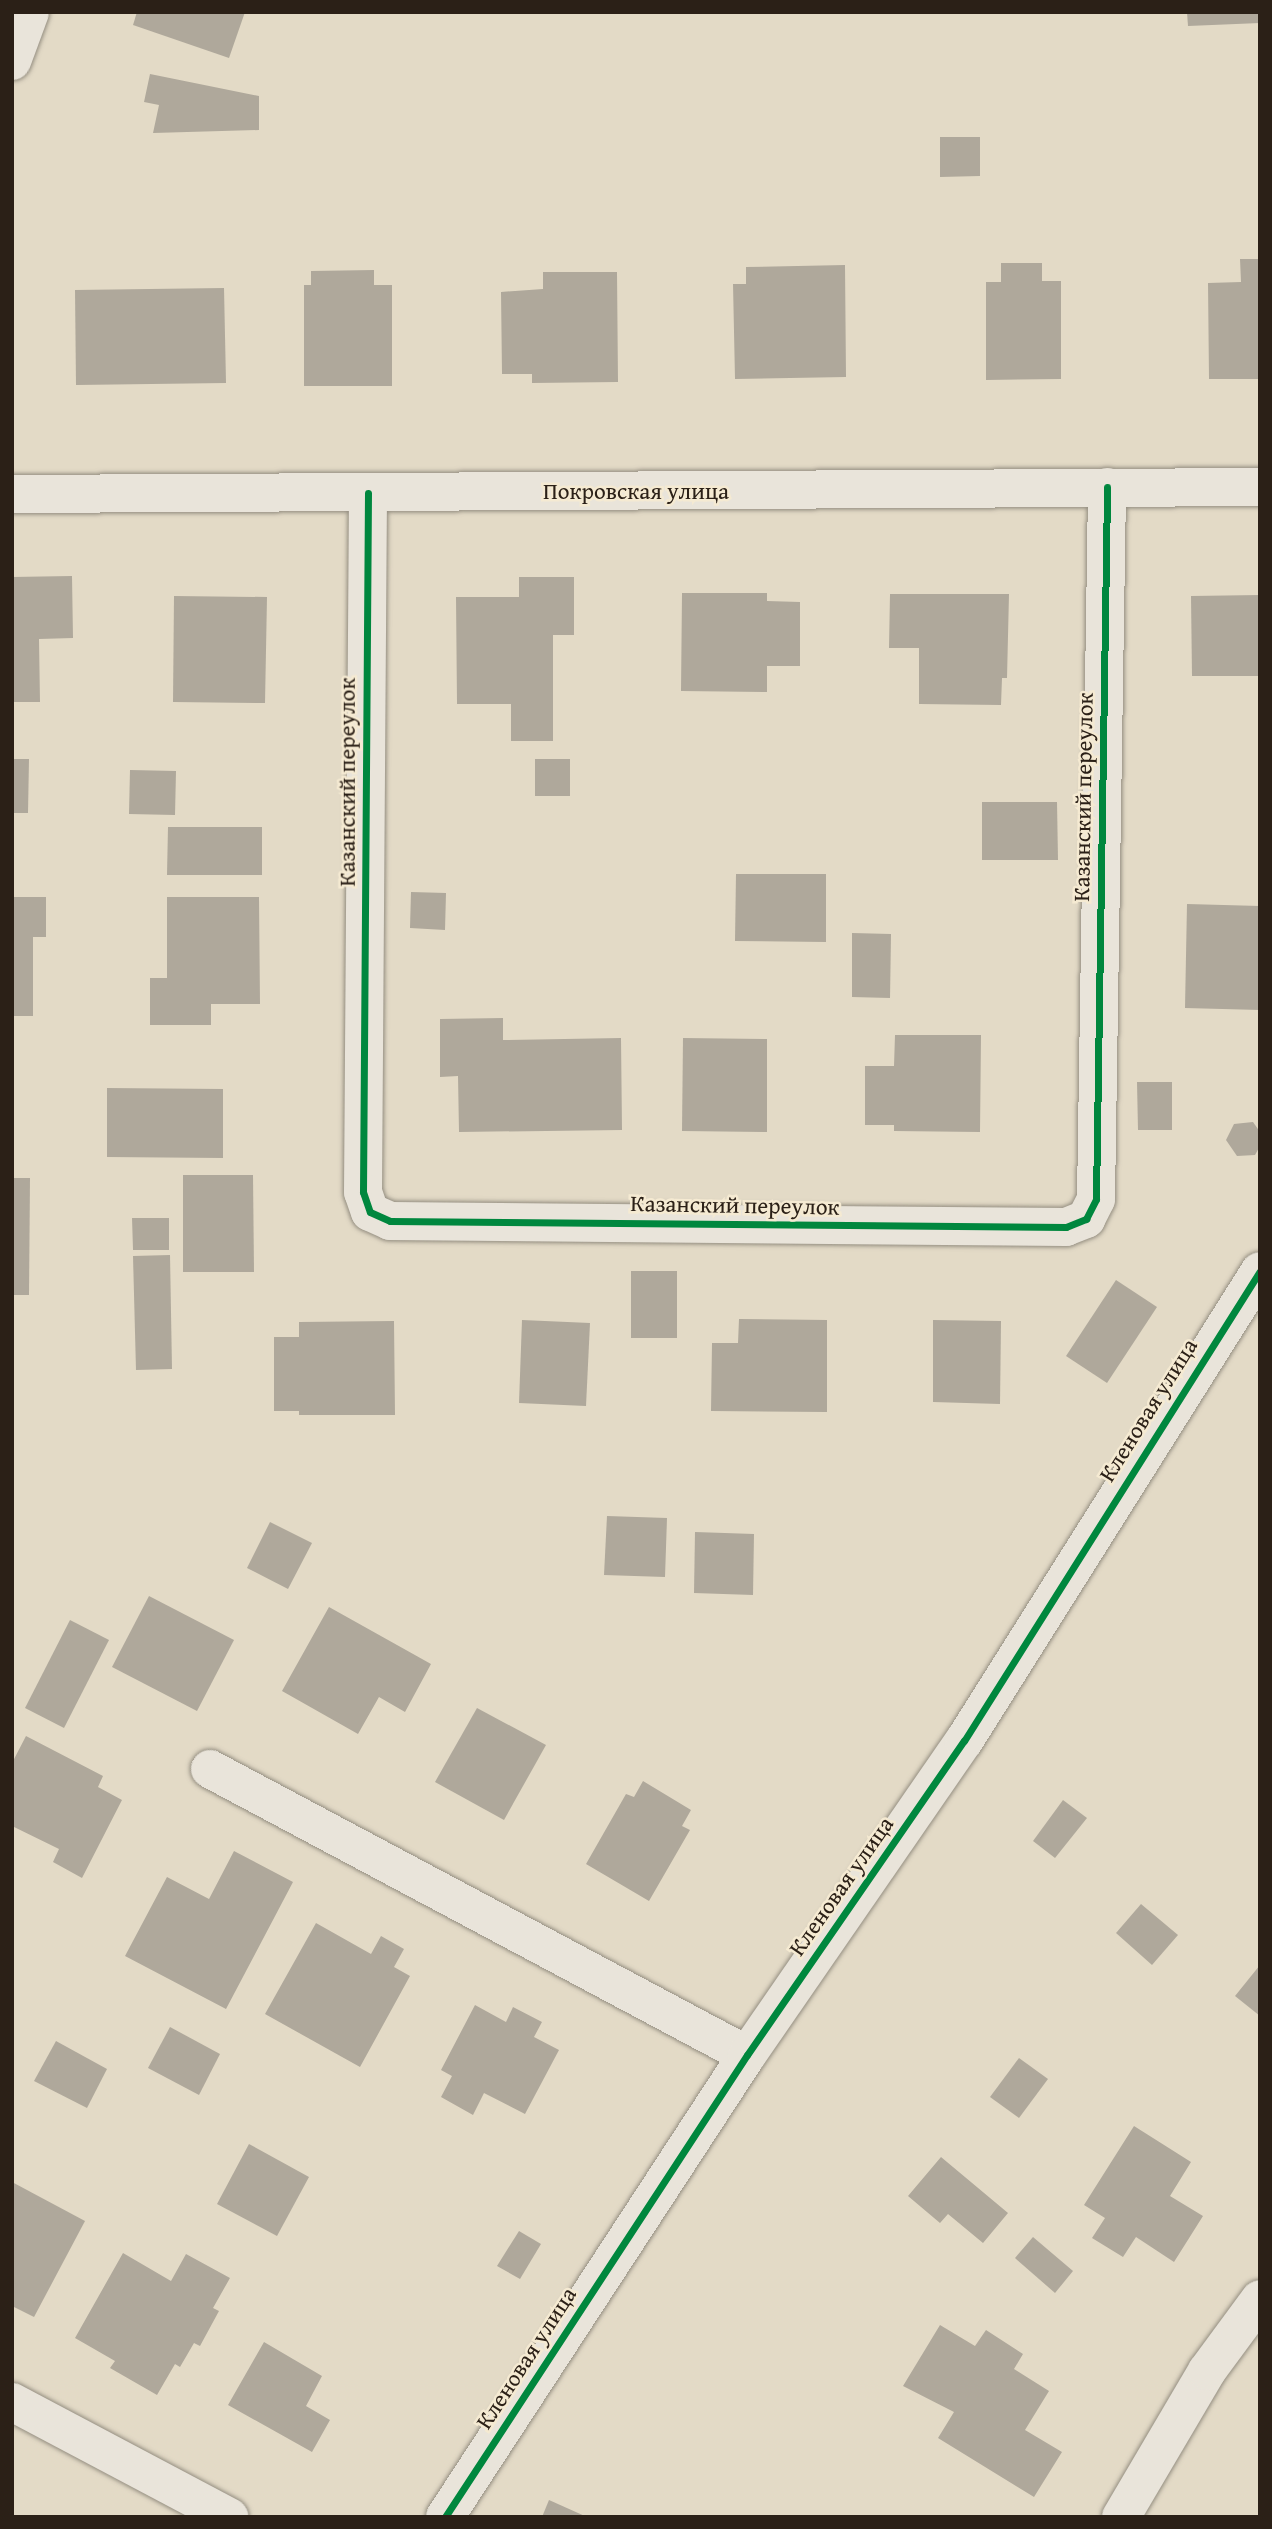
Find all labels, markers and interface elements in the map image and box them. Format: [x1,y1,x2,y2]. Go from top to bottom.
street label: Покровская улица [543,477,729,505]
street label: Казанский переулок [333,677,361,887]
street label: Казанский переулок [1067,692,1099,902]
street label: Казанский переулок [630,1189,840,1221]
street label: Кленовая улица [1093,1333,1203,1487]
street label: Кленовая улица [783,1811,899,1961]
street label: Кленовая улица [470,2282,582,2434]

